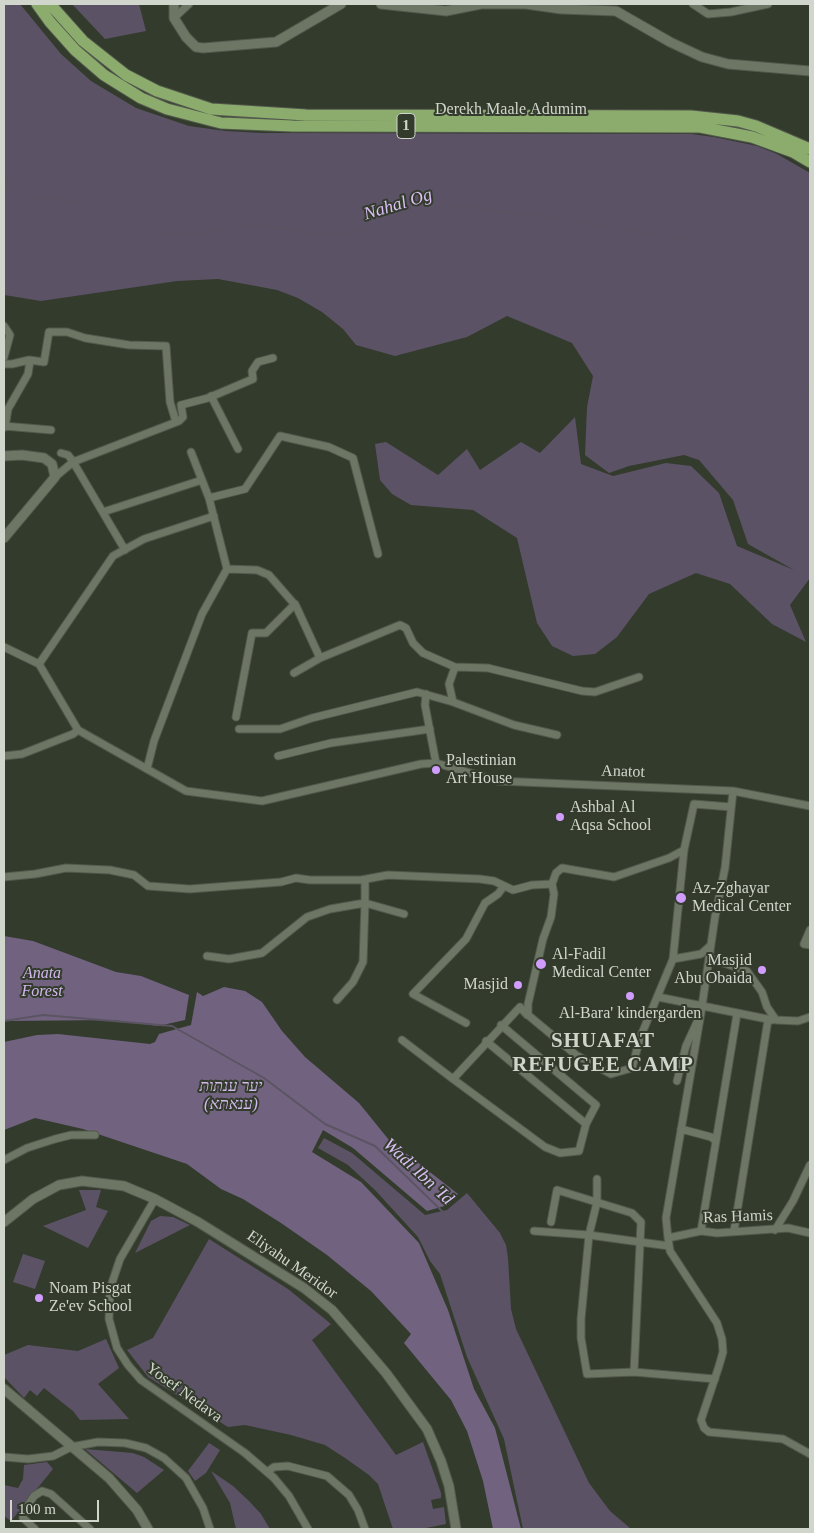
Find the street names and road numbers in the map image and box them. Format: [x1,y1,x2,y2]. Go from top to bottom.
street label: Derekh Maale Adumim [435,100,587,120]
road number: 1 [397,114,415,138]
street label: Anatot [601,762,645,782]
street label: Ras Hamis [703,1206,773,1228]
street label: Eliyahu Meridor [243,1227,341,1303]
street label: Yosef Nedava [142,1359,226,1427]

